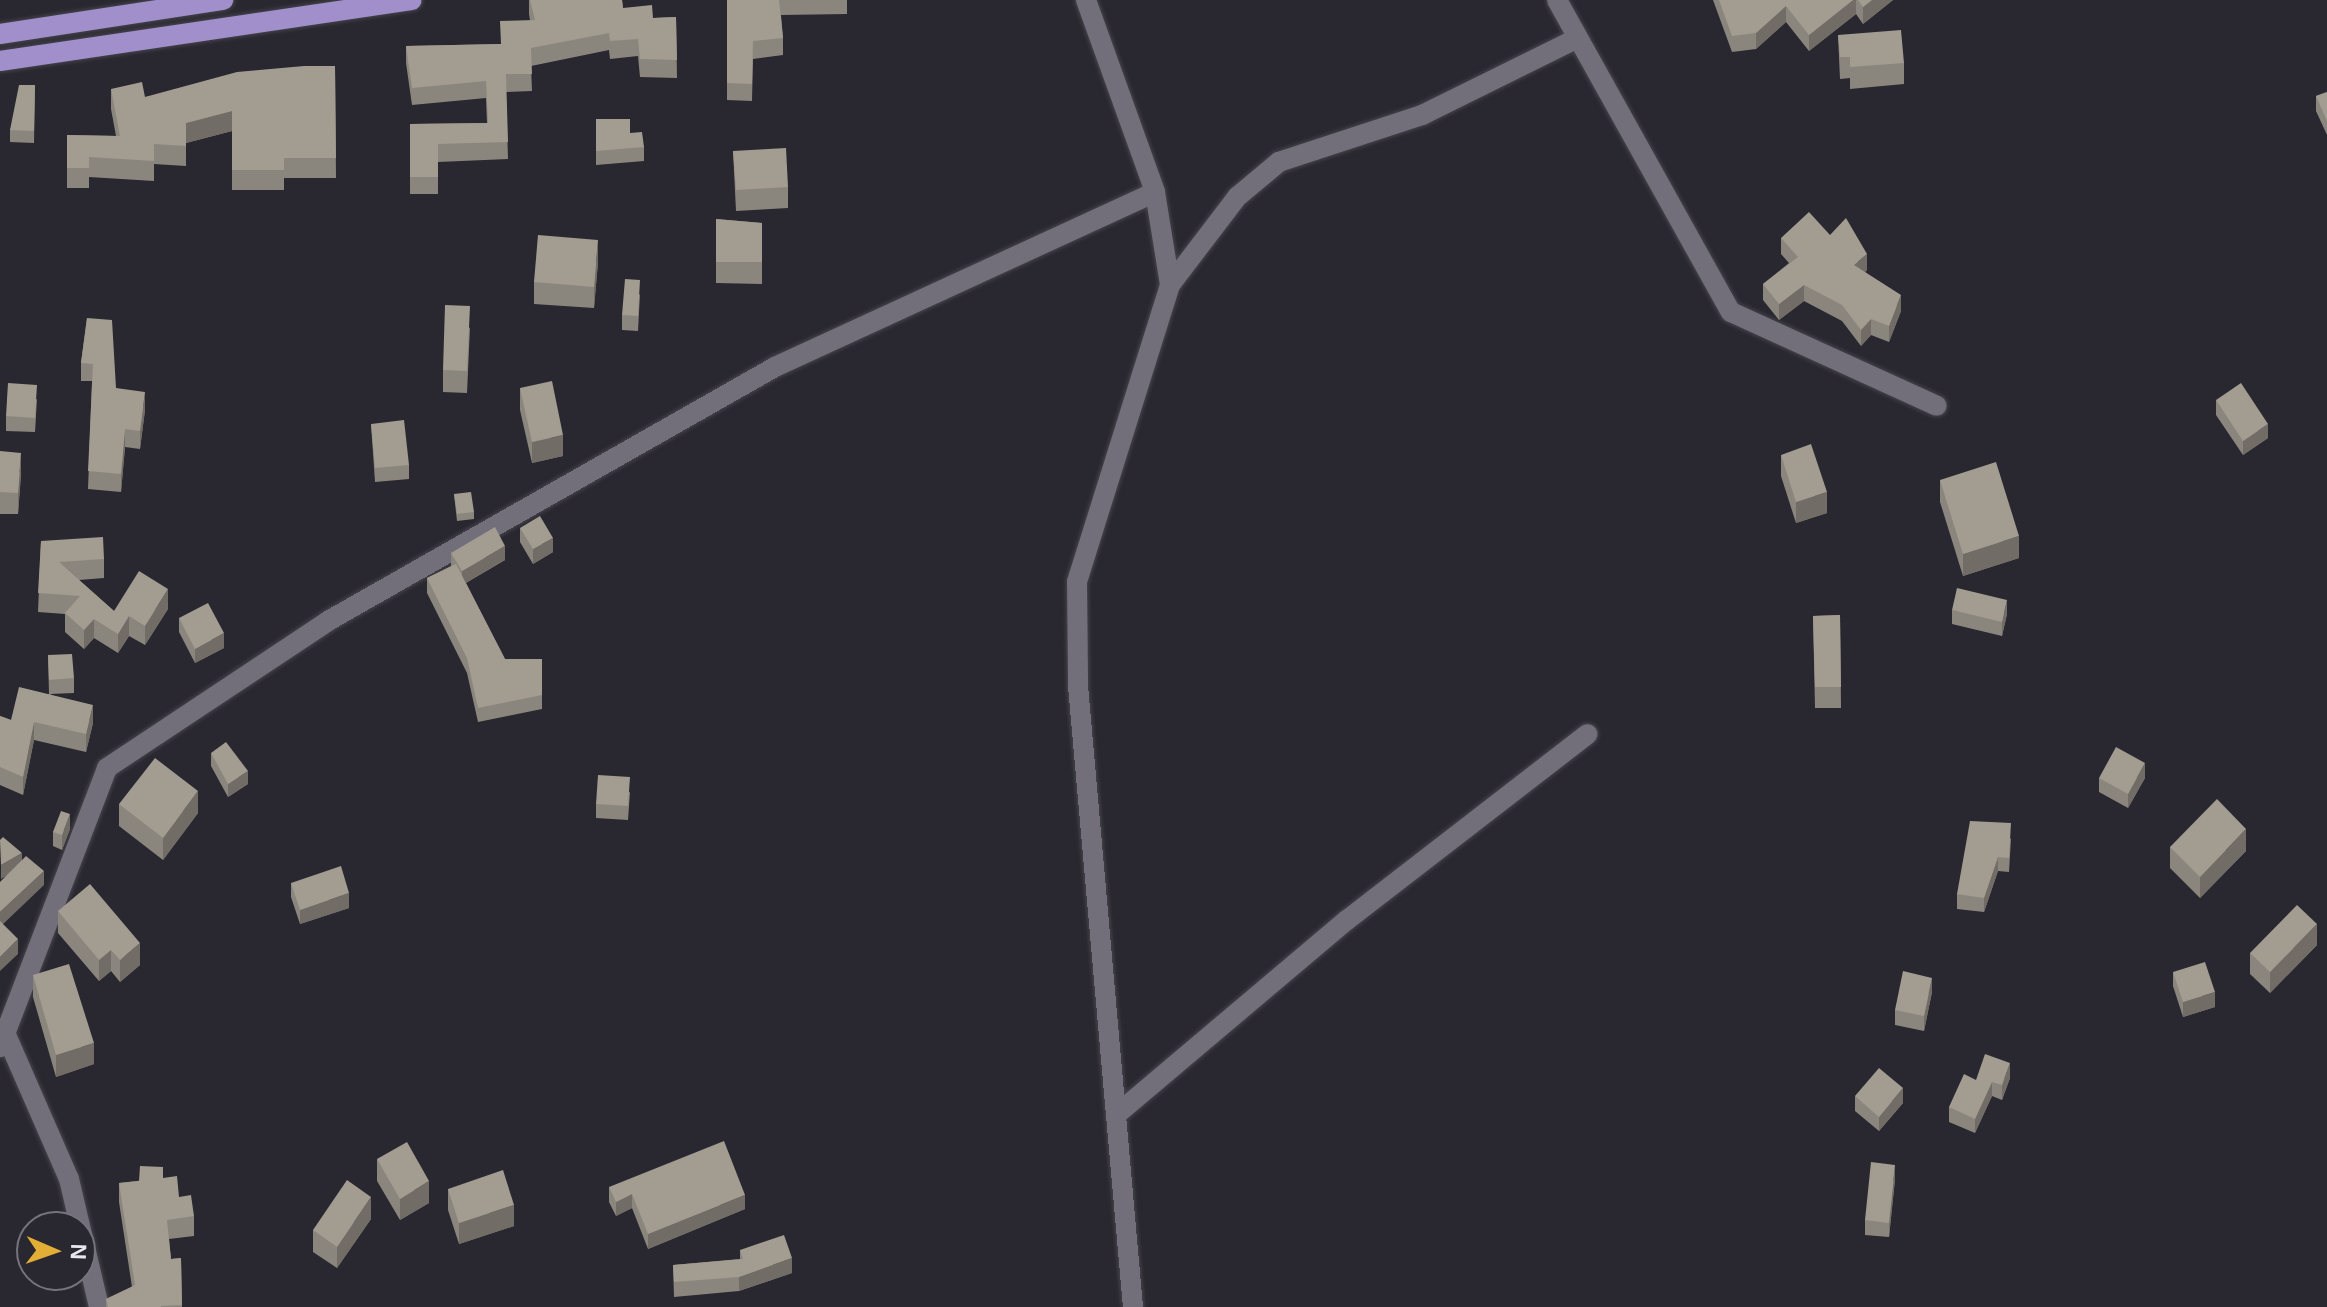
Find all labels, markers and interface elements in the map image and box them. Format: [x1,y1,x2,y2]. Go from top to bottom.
north arrow [16,1211,96,1291]
text: N [66,1243,91,1260]

